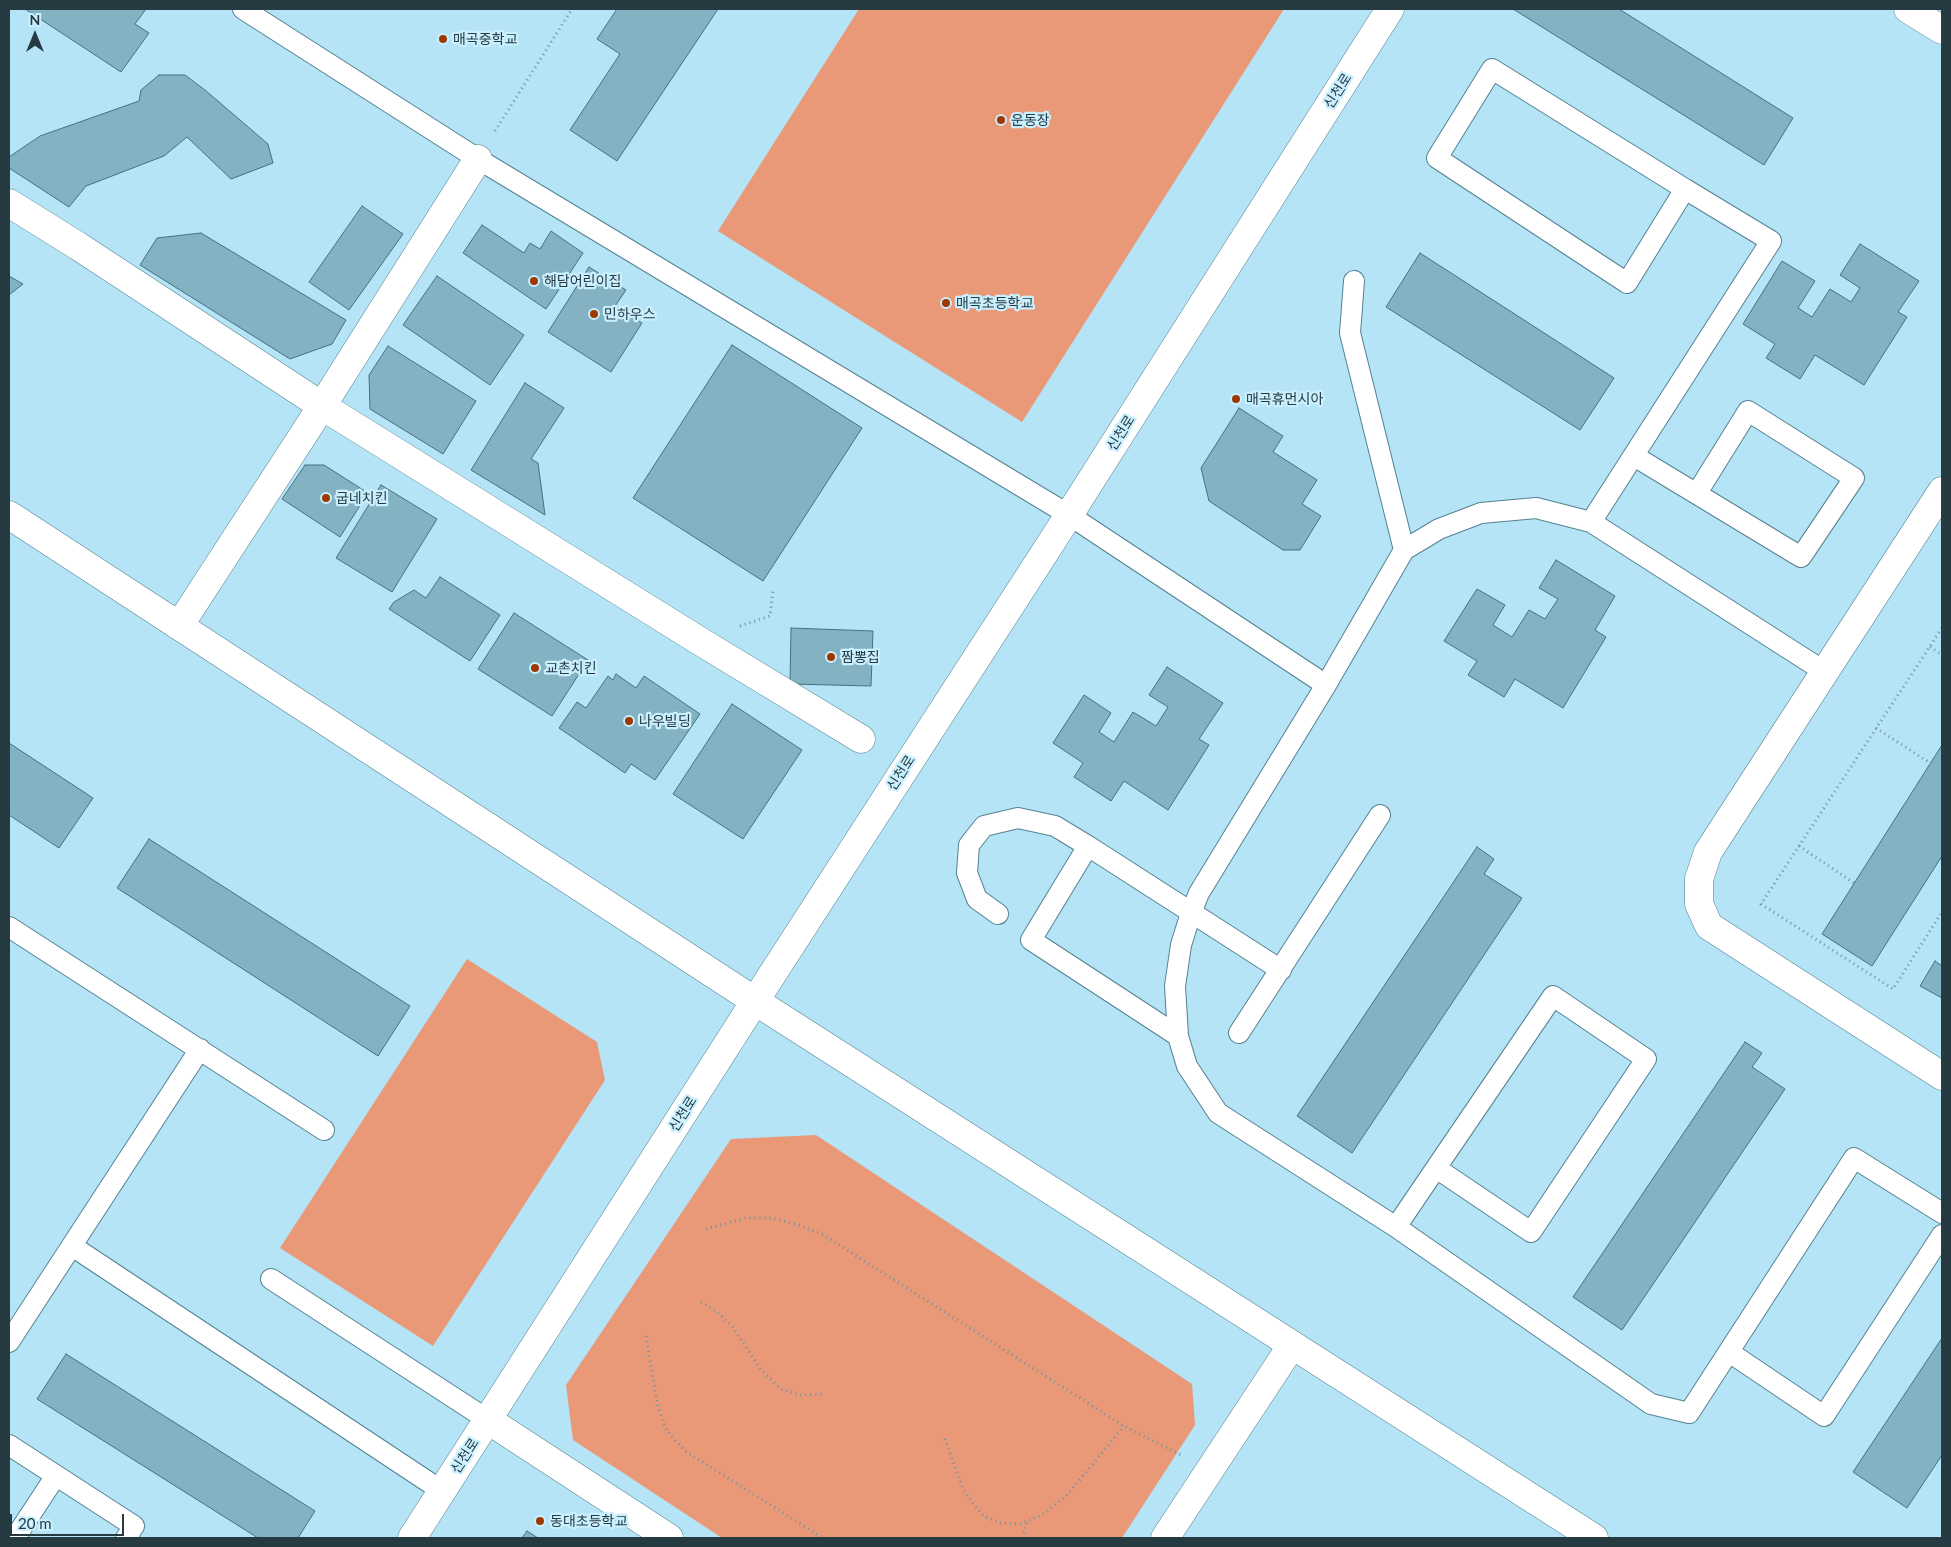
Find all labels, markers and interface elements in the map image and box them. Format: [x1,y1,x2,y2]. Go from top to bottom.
north arrow [10,10,60,60]
text: N [30,11,40,28]
place label: 매곡중학교 [453,31,517,47]
marker: 매곡중학교 [437,33,449,45]
street label: 신천로 [1321,70,1355,112]
place label: 운동장 [1011,112,1050,128]
marker: 운동장 [995,114,1007,126]
place label: 해담어린이집 [544,273,621,289]
marker: 해담어린이집 [528,275,540,287]
place label: 매곡초등학교 [956,295,1033,311]
marker: 매곡초등학교 [940,297,952,309]
place label: 민하우스 [604,306,656,322]
marker: 민하우스 [588,308,600,320]
place label: 매곡휴먼시아 [1246,391,1323,407]
marker: 매곡휴먼시아 [1230,393,1242,405]
street label: 신천로 [1104,412,1138,454]
place label: 굽네치킨 [336,490,388,506]
marker: 굽네치킨 [320,492,332,504]
place label: 짬뽕집 [841,649,880,665]
marker: 짬뽕집 [825,651,837,663]
place label: 교촌치킨 [545,660,597,676]
marker: 교촌치킨 [529,662,541,674]
place label: 나우빌딩 [639,713,691,729]
marker: 나우빌딩 [623,715,635,727]
street label: 신천로 [883,752,919,794]
street label: 신천로 [666,1093,700,1135]
street label: 신천로 [447,1435,483,1477]
scale bar [12,1504,126,1536]
place label: 동대초등학교 [550,1513,627,1529]
text: 20 m [18,1514,52,1532]
marker: 동대초등학교 [534,1515,546,1527]

